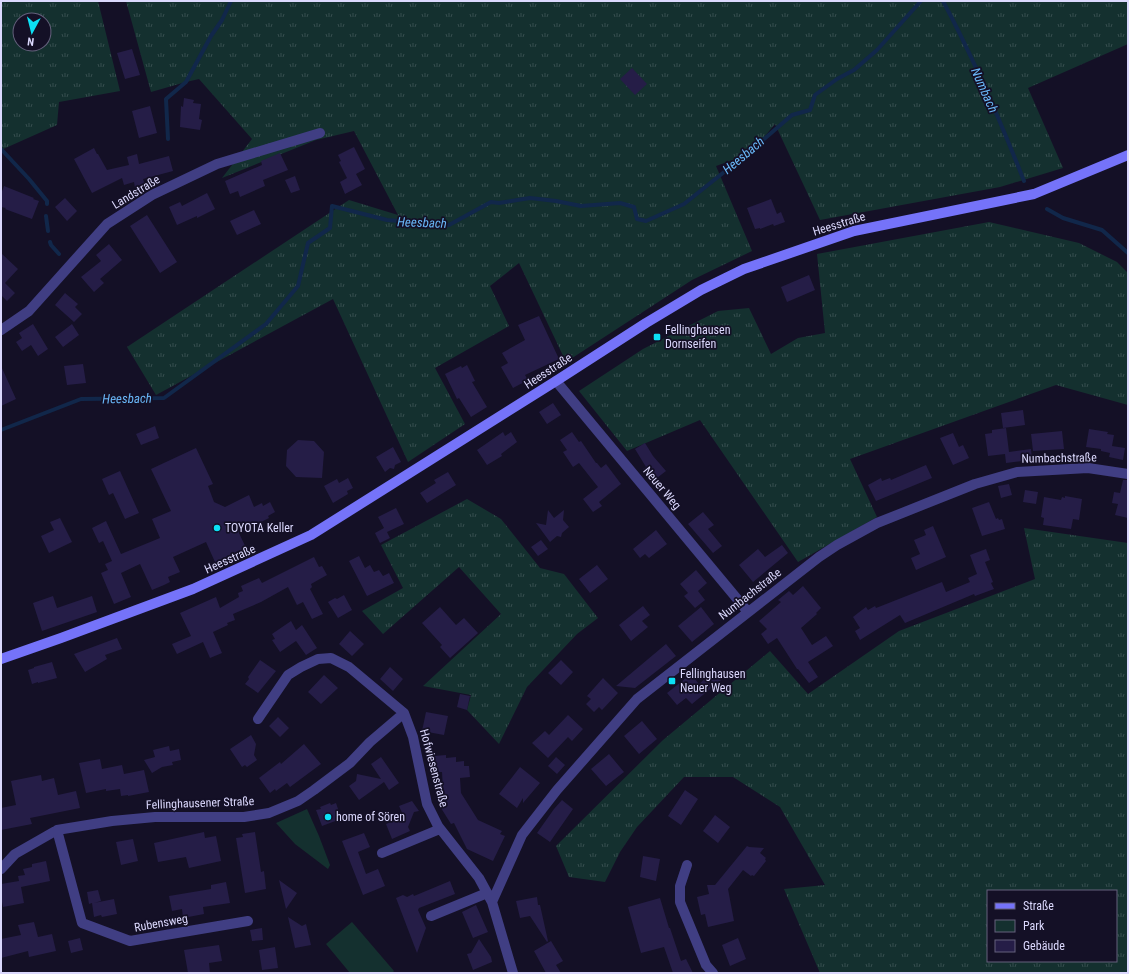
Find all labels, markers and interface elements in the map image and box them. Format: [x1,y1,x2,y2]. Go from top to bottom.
north arrow [12,12,52,52]
text: N [26,35,35,48]
water label: Numbach [968,65,1001,115]
water label: Heesbach [720,134,767,177]
street label: Landstraße [110,172,163,212]
street label: Heesstraße [811,209,867,239]
water label: Heesbach [397,214,447,231]
place label: Fellinghausen Dornseifen [665,323,731,351]
marker: Fellinghausen Dornseifen [652,332,662,342]
street label: Heesstraße [521,350,575,392]
water label: Heesbach [102,391,152,406]
street label: Numbachstraße [1021,450,1097,466]
street label: Neuer Weg [640,464,684,512]
place label: TOYOTA Keller [225,521,294,535]
marker: TOYOTA Keller [212,523,222,533]
street label: Heesstraße [202,541,258,576]
street label: Numbachstraße [716,565,784,623]
place label: Fellinghausen Neuer Weg [680,667,746,695]
marker: Fellinghausen Neuer Weg [667,676,677,686]
street label: Hofwiesenstraße [417,727,451,809]
street label: Fellinghausener Straße [146,794,255,812]
place label: home of Sören [336,810,405,824]
marker: home of Sören [323,812,333,822]
legend [987,890,1117,962]
text: Straße [1023,899,1054,913]
street label: Rubensweg [133,911,189,935]
text: Park [1023,919,1045,933]
text: Gebäude [1023,939,1065,953]

